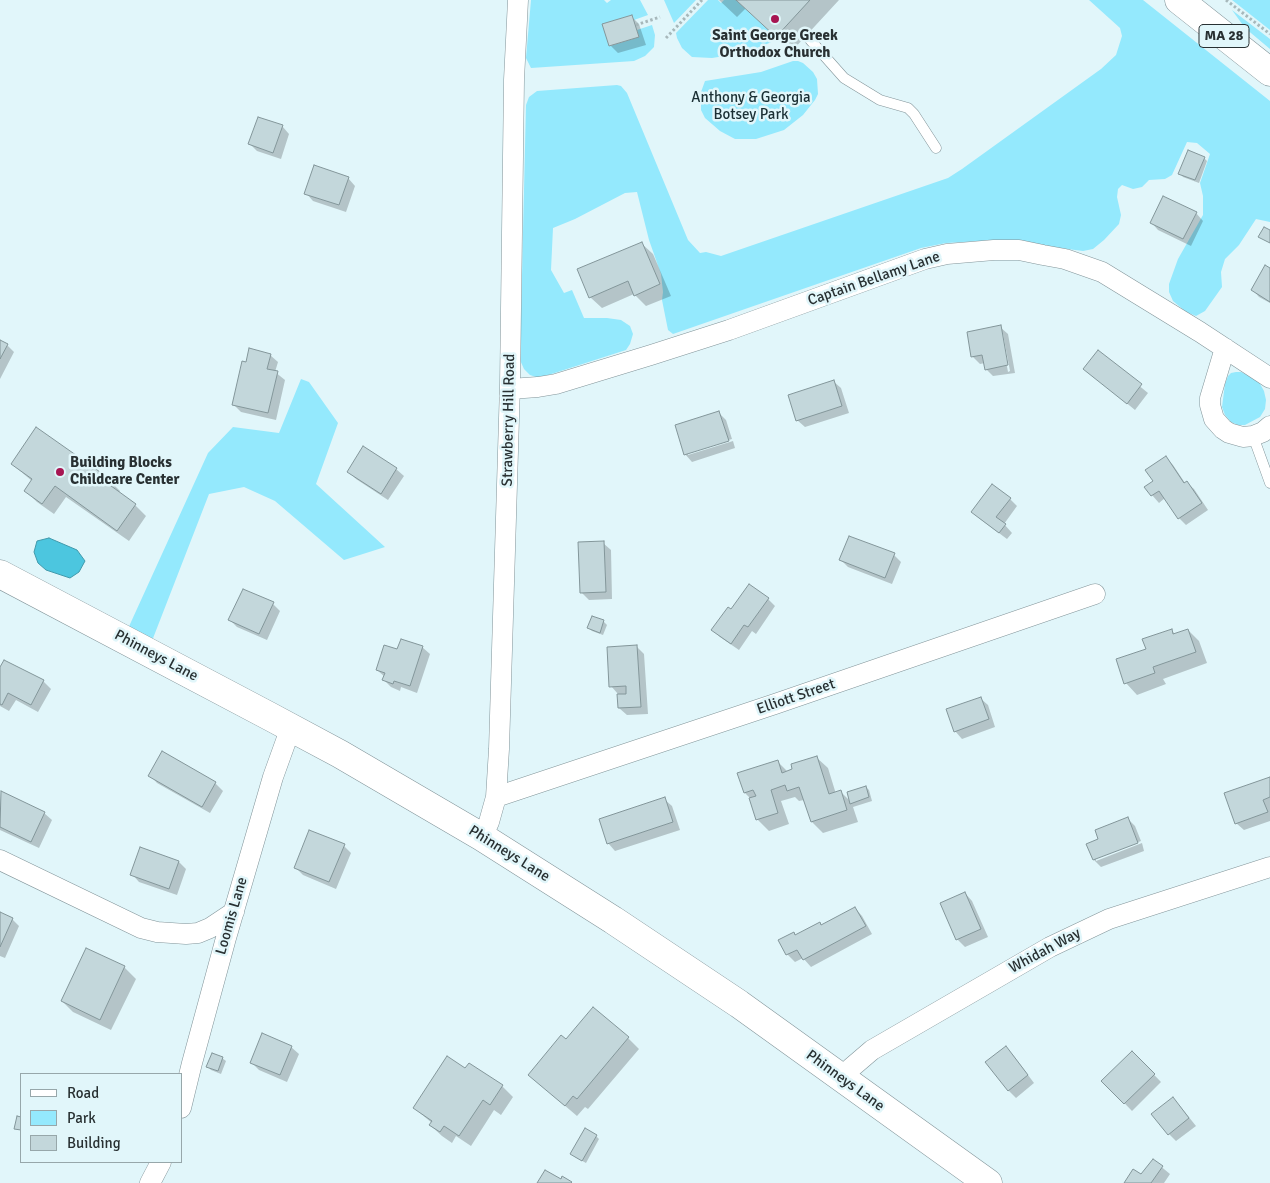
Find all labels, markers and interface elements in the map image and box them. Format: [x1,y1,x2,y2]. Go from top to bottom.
marker: Saint George Greek Orthodox Church [769,13,781,25]
road number: MA 28 [1199,24,1249,48]
place label: Saint George Greek Orthodox Church [712,27,838,62]
park label: Anthony & Georgia Botsey Park [691,89,811,124]
street label: Captain Bellamy Lane [805,248,943,310]
street label: Strawberry Hill Road [499,354,519,486]
place label: Building Blocks Childcare Center [70,454,179,489]
marker: Building Blocks Childcare Center [54,466,66,478]
street label: Phinneys Lane [111,626,201,686]
street label: Elliott Street [754,675,838,719]
street label: Phinneys Lane [465,822,553,886]
street label: Loomis Lane [212,875,252,957]
street label: Whidah Way [1006,925,1084,977]
street label: Phinneys Lane [802,1047,888,1115]
legend [20,1073,182,1163]
text: Road [67,1084,99,1102]
text: Park [67,1109,96,1127]
text: Building [67,1134,121,1152]

